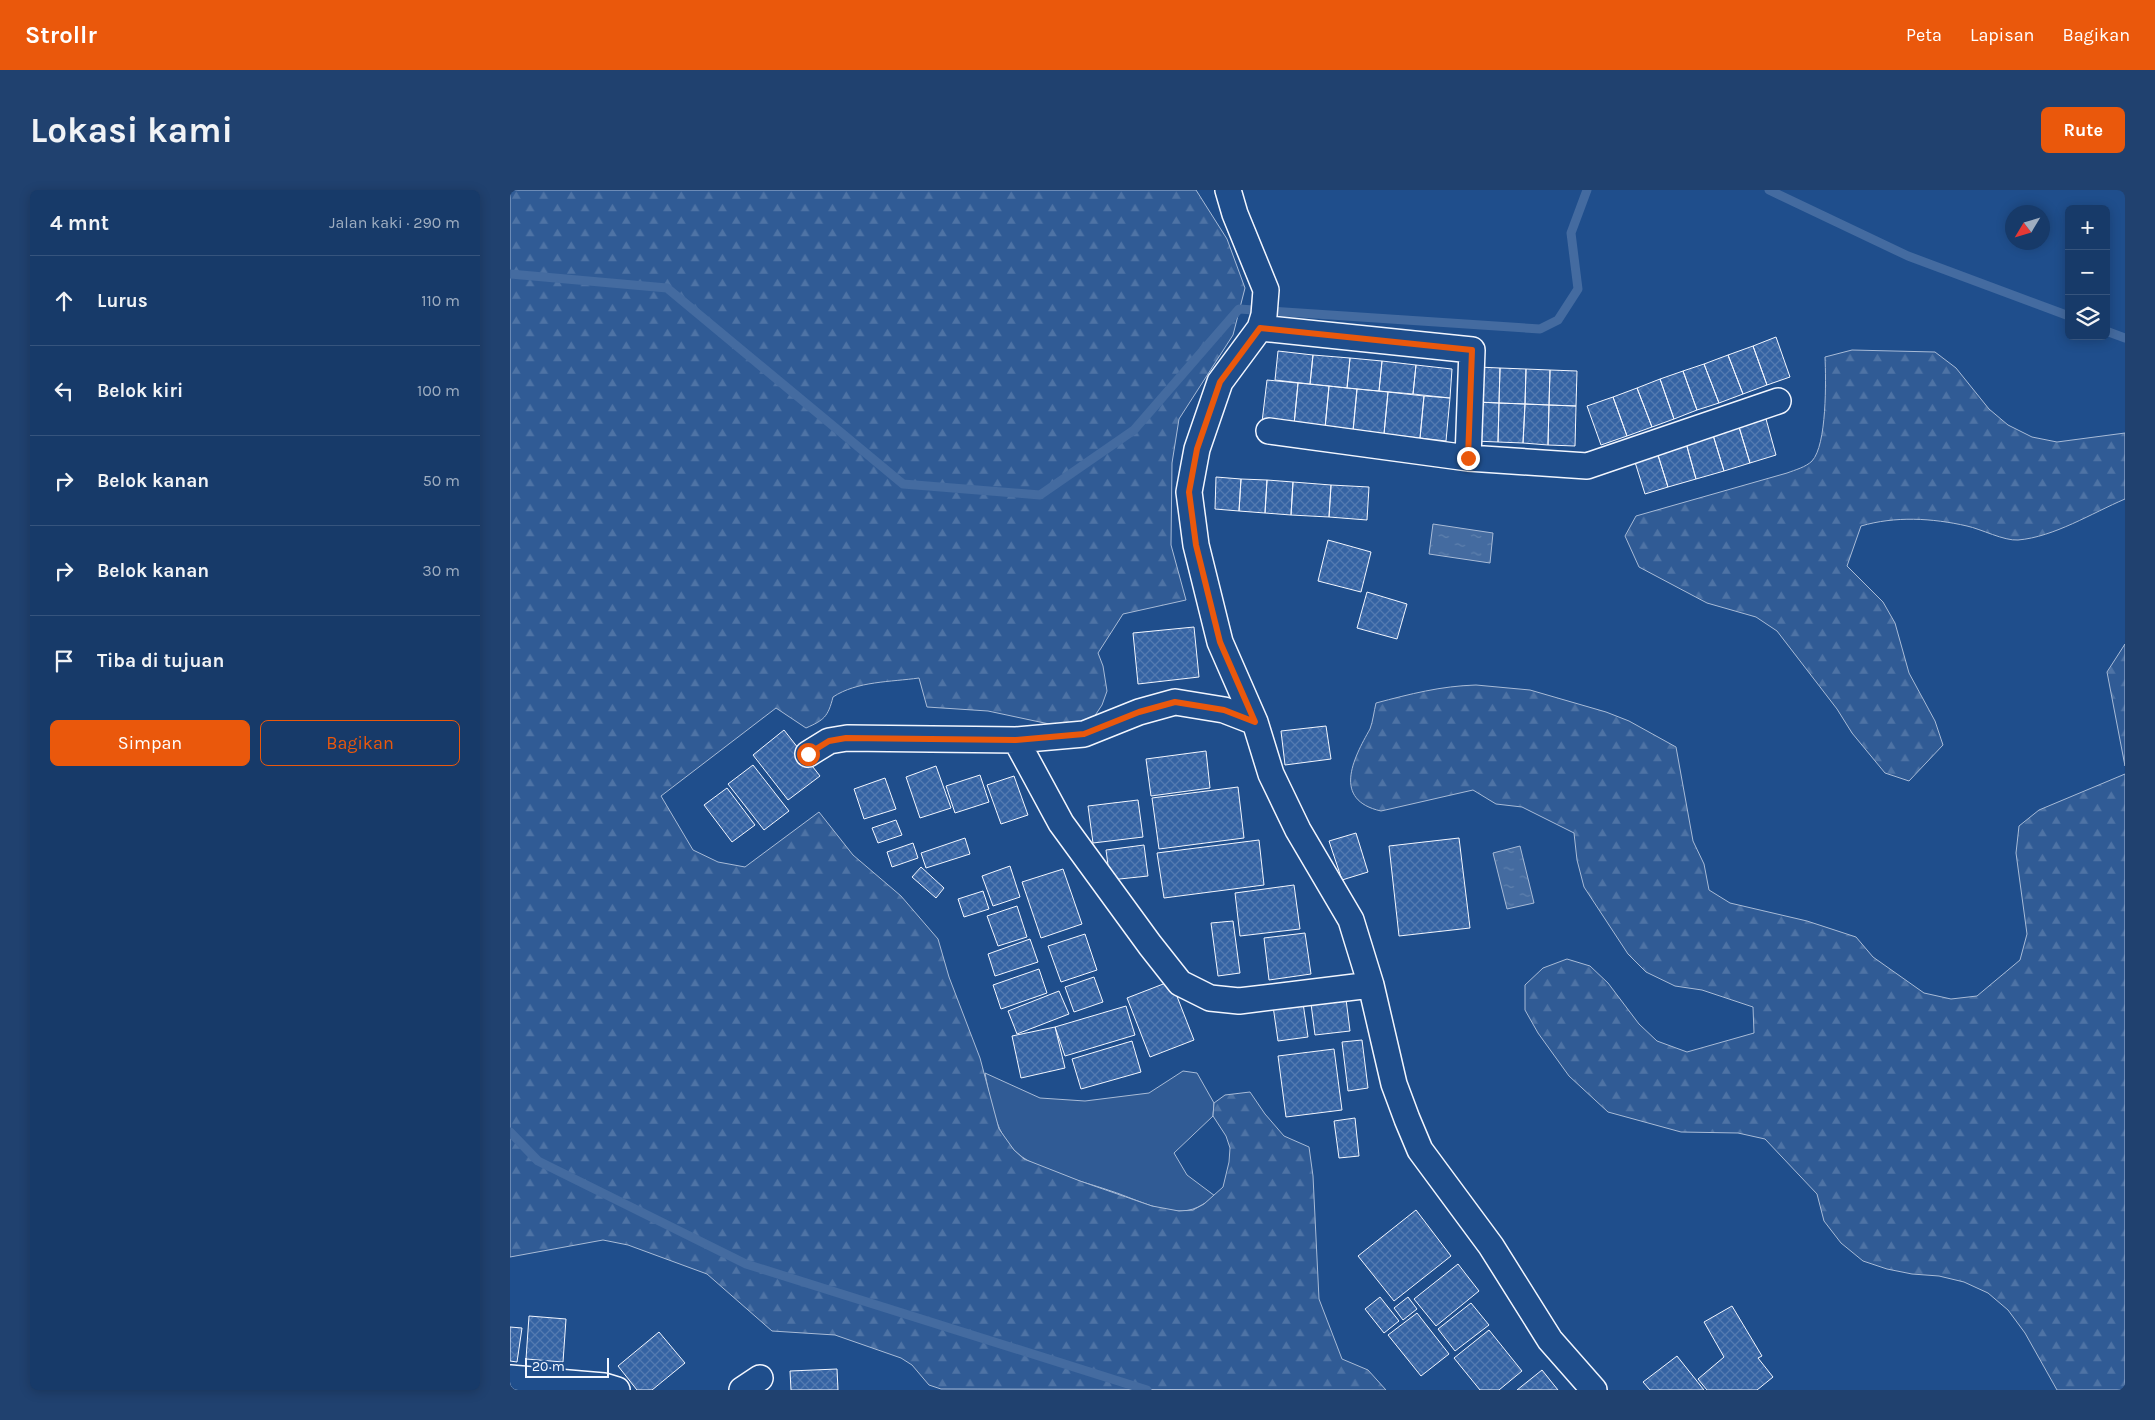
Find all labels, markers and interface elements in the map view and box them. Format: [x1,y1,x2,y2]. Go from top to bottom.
text: Strollr [25,21,97,49]
text: Peta [1906,24,1942,46]
text: Lapisan [1970,24,2034,46]
text: Bagikan [2062,24,2130,46]
button: Rute [2041,107,2125,153]
text: Lokasi kami [30,110,233,151]
north arrow [2005,205,2050,250]
map controls [2065,205,2110,340]
button: + [2065,205,2110,250]
text: 4 mnt [50,211,109,235]
text: Jalan kaki · 290 m [329,213,460,232]
button: − [2065,250,2110,295]
icon: ahead [50,287,78,315]
text: Lurus [97,290,148,312]
text: 110 m [421,291,460,310]
button: layers [2065,295,2110,340]
icon: left [50,377,78,405]
text: Belok kiri [97,380,183,402]
text: 100 m [417,381,460,400]
route end [1457,447,1480,470]
icon: right [50,467,78,495]
text: Belok kanan [97,470,209,492]
text: 50 m [423,471,460,490]
icon: right [50,557,78,585]
text: Belok kanan [97,560,209,582]
text: 30 m [422,561,460,580]
icon: arrive [50,647,78,675]
text: Tiba di tujuan [97,650,224,672]
button: Simpan [50,720,250,766]
button: Bagikan [260,720,460,766]
route start [797,743,820,766]
scale bar [525,1355,609,1378]
text: 20 m [532,1358,565,1375]

